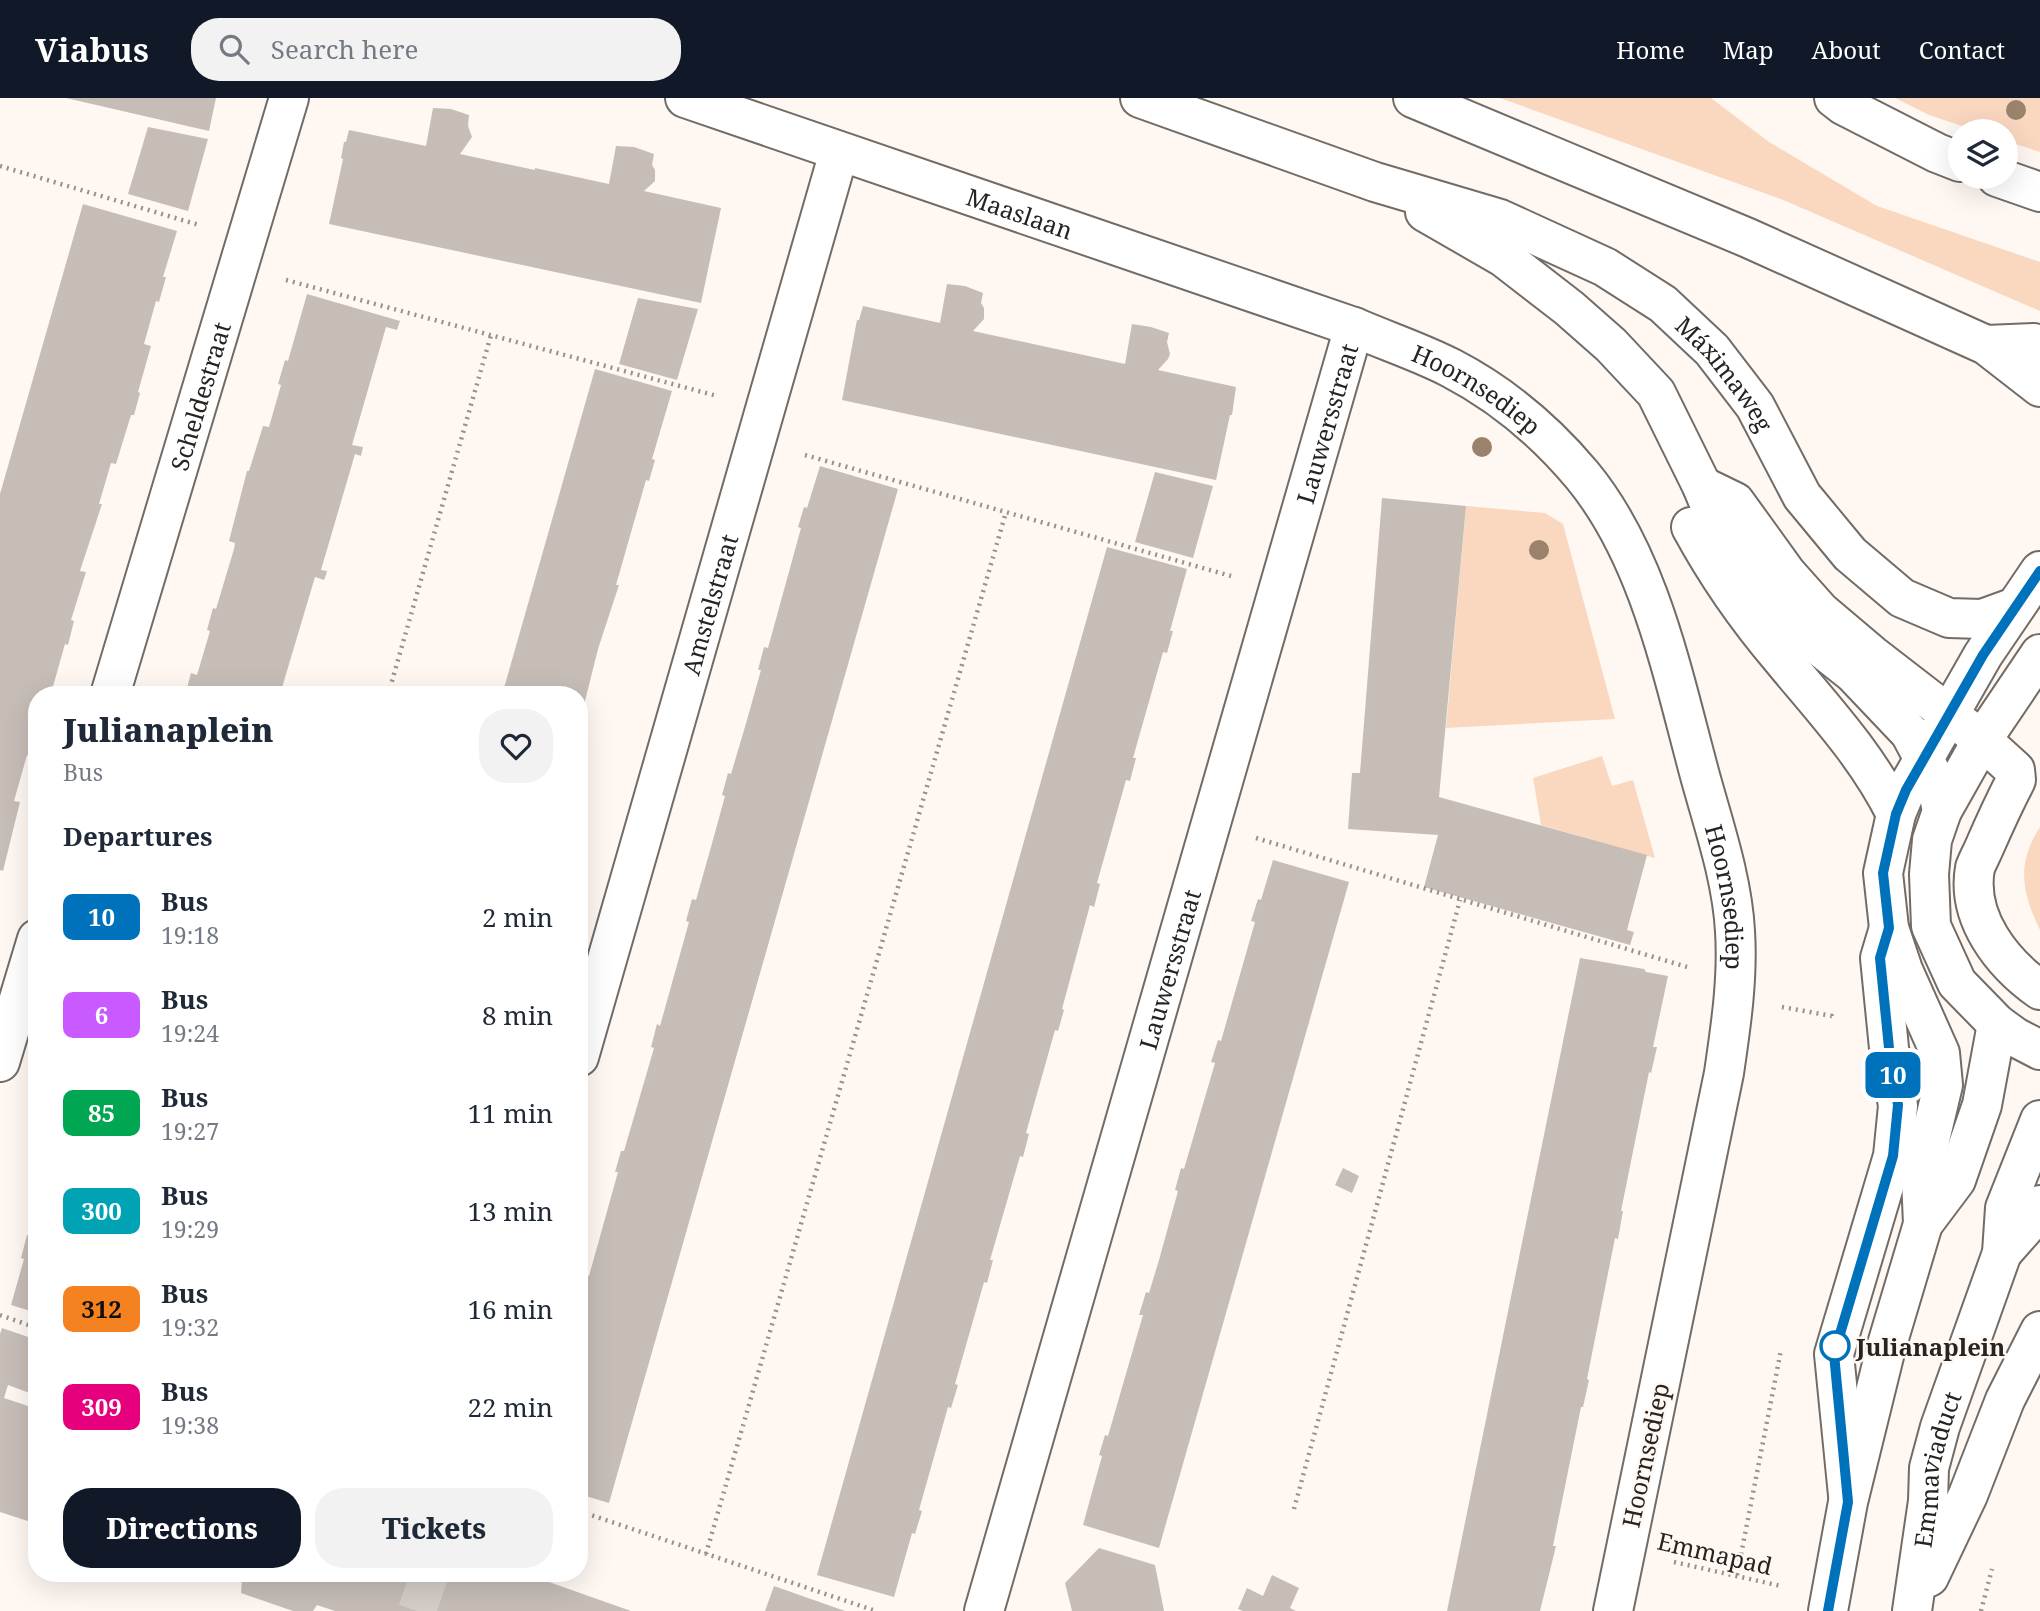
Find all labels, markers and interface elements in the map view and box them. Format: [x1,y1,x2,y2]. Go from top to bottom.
search box [191,18,681,81]
text: Viabus [35,27,149,72]
icon: search [215,30,253,68]
text: Search here [271,31,418,67]
text: Home [1616,33,1685,66]
text: Map [1723,33,1774,66]
text: About [1812,33,1881,66]
text: Contact [1919,33,2005,66]
map controls [1948,119,2018,189]
button: layers [1948,119,2018,189]
street label: Maaslaan [962,179,1077,246]
street label: Máximaweg [1669,308,1782,437]
street label: Scheldestraat [162,318,237,474]
street label: Hoornsediep [1407,336,1549,441]
street label: Lauwersstraat [1288,339,1365,507]
street label: Amstelstraat [673,530,745,678]
text: Julianaplein [63,707,274,752]
button: heart [479,709,553,783]
text: Bus [63,756,103,788]
text: Departures [63,818,213,854]
street label: Hoornsediep [1698,820,1752,970]
text: Bus [161,883,208,919]
street label: Lauwersstraat [1130,885,1208,1053]
text: 2 min [482,899,553,935]
text: 10 [88,900,115,933]
text: 19:18 [161,919,219,951]
text: Bus [161,981,208,1017]
text: 8 min [482,997,553,1033]
text: 6 [95,998,108,1031]
text: 19:24 [161,1017,219,1049]
line badge: 10 [1862,1052,1924,1098]
text: 10 [1879,1058,1907,1091]
text: Bus [161,1079,208,1115]
text: 11 min [468,1095,553,1131]
text: 85 [88,1096,115,1129]
text: 19:27 [161,1115,219,1147]
text: Bus [161,1177,208,1213]
text: 13 min [468,1193,553,1229]
text: 300 [81,1194,122,1227]
text: 19:29 [161,1213,219,1245]
text: Bus [161,1275,208,1311]
text: 16 min [468,1291,553,1327]
text: 312 [81,1292,122,1325]
text: 19:32 [161,1311,219,1343]
place label: Julianaplein [1855,1330,2005,1363]
marker: Julianaplein [1820,1331,1850,1361]
text: Bus [161,1373,208,1409]
street label: Hoornsediep [1614,1380,1676,1530]
street label: Emmaviaduct [1905,1387,1968,1550]
text: 22 min [468,1389,553,1425]
text: 309 [81,1390,122,1423]
text: 19:38 [161,1409,219,1441]
button: Directions [63,1488,301,1568]
button: Tickets [315,1488,553,1568]
street label: Emmapad [1654,1524,1776,1582]

